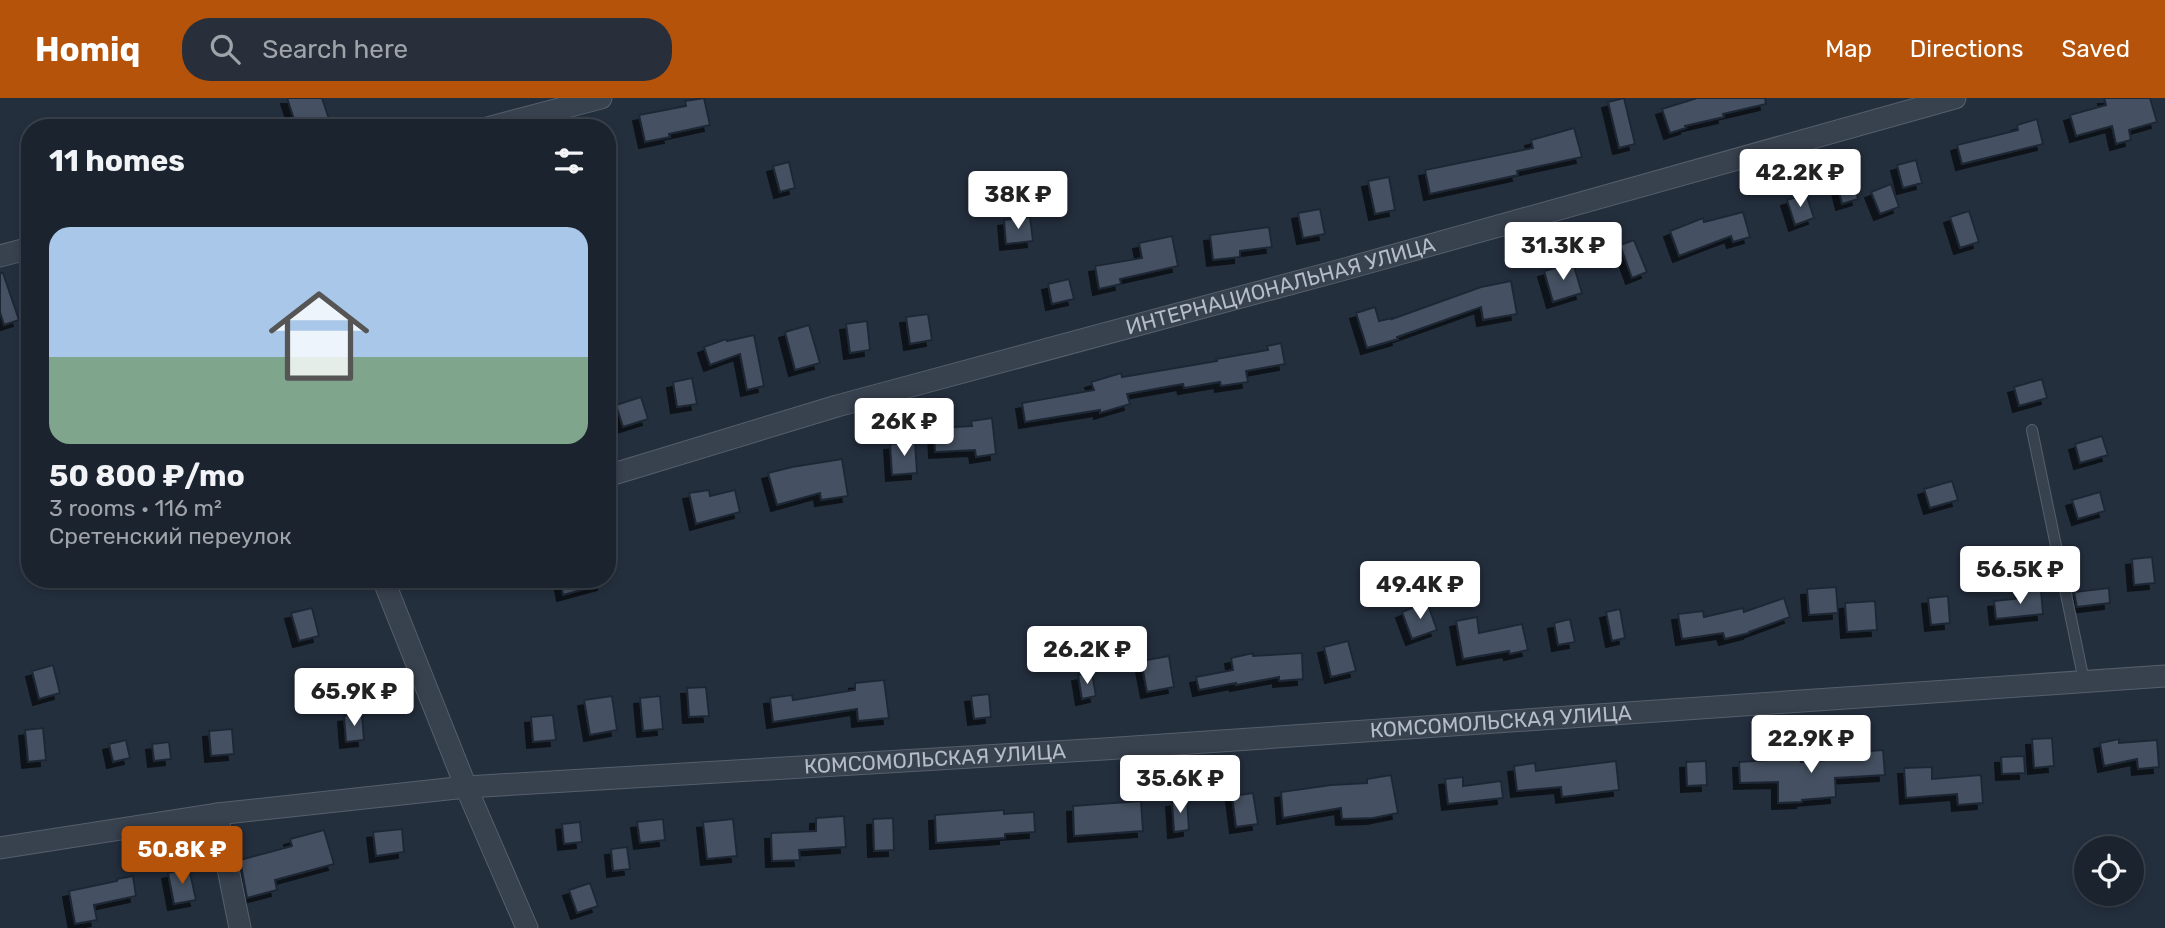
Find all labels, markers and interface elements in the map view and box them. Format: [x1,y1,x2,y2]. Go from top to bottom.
search box [182,18,672,81]
text: Homiq [35,30,140,69]
icon: search [206,30,244,68]
text: Search here [262,34,408,65]
text: Map [1825,35,1872,63]
text: Directions [1910,35,2023,63]
text: Saved [2061,35,2130,63]
icon: filters [550,142,588,180]
text: 11 homes [49,143,185,179]
pin: 42.2K ₽ [1735,150,1865,209]
text: 42.2K ₽ [1756,158,1844,186]
pin: 38K ₽ [969,172,1067,231]
text: 38K ₽ [984,180,1052,208]
pin: 31.3K ₽ [1498,222,1628,282]
street label: ИНТЕРНАЦИОНАЛЬНАЯ УЛИЦА [1123,231,1438,340]
text: 31.3K ₽ [1521,231,1605,259]
icon: home [256,273,382,399]
pin: 26K ₽ [855,398,953,458]
text: 26K ₽ [871,407,937,435]
text: 50 800 ₽/mo [49,458,245,494]
text: 3 rooms · 116 m² [49,494,222,522]
text: Сретенский переулок [49,522,292,550]
pin: 56.5K ₽ [1955,546,2085,606]
text: 56.5K ₽ [1976,555,2064,583]
pin: 49.4K ₽ [1355,561,1485,621]
text: 49.4K ₽ [1376,570,1464,598]
pin: 26.2K ₽ [1022,626,1152,686]
text: 26.2K ₽ [1043,635,1131,663]
pin: 65.9K ₽ [289,668,419,728]
text: 65.9K ₽ [311,677,397,705]
street label: КОМСОМОЛЬСКАЯ УЛИЦА [1369,700,1632,743]
pin: 22.9K ₽ [1746,716,1876,775]
text: 22.9K ₽ [1768,724,1854,752]
street label: КОМСОМОЛЬСКАЯ УЛИЦА [803,738,1067,779]
pin: 35.6K ₽ [1115,756,1245,815]
text: 35.6K ₽ [1136,764,1224,792]
pin: 50.8K ₽ [117,826,247,886]
text: 50.8K ₽ [138,835,226,863]
map controls [2074,836,2144,906]
button: locate [2074,836,2144,906]

